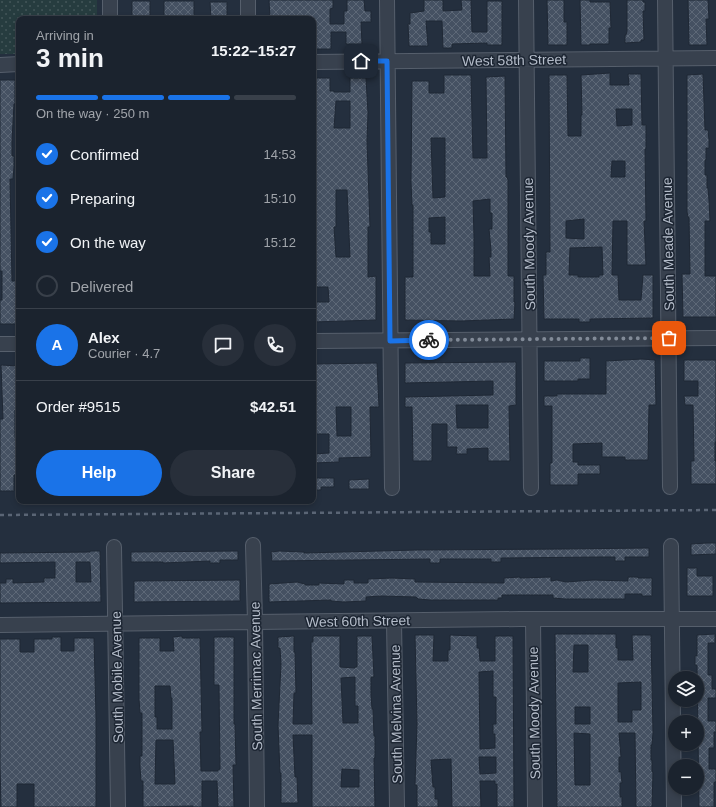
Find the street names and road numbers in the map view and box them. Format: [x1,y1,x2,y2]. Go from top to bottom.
street label: West 58th Street [462,51,566,69]
street label: South Moody Avenue [520,177,538,311]
street label: South Meade Avenue [659,177,677,311]
street label: South Merrimac Avenue [247,601,265,751]
street label: South Mobile Avenue [108,611,126,743]
street label: West 60th Street [306,612,410,630]
street label: South Melvina Avenue [387,644,405,784]
street label: South Moody Avenue [525,646,543,780]

